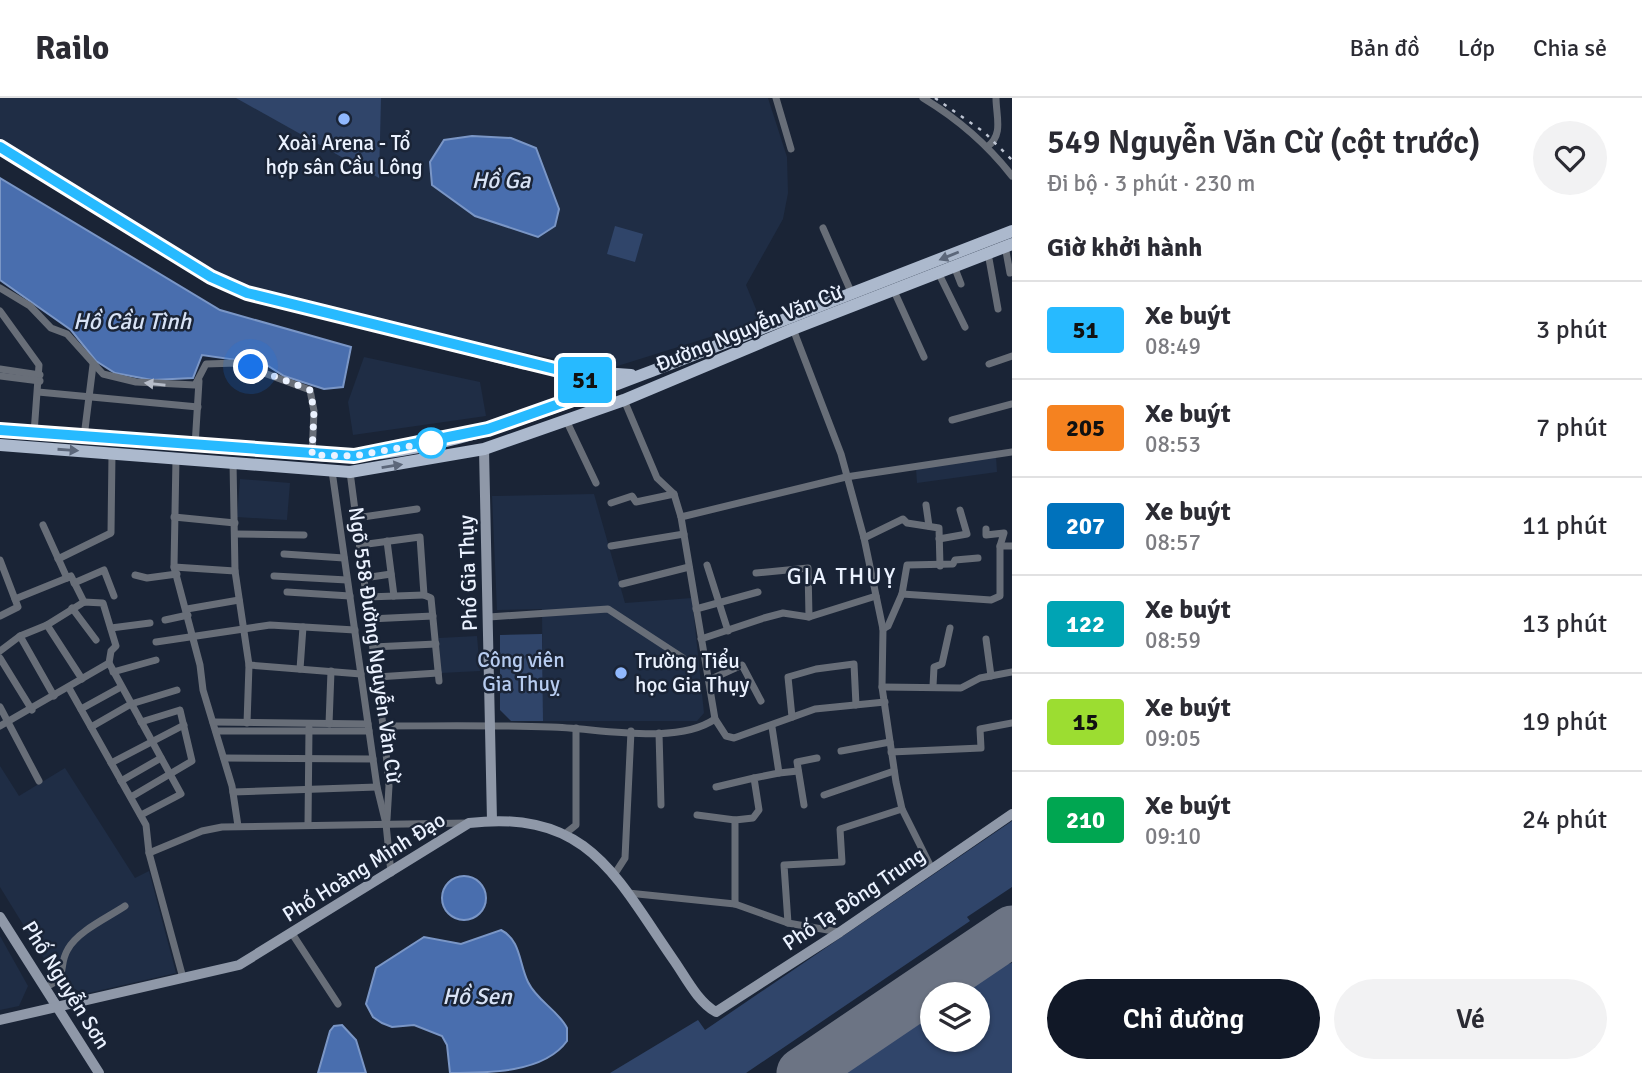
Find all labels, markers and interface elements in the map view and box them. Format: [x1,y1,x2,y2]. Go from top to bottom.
text: Railo [35,28,109,69]
text: Bản đồ [1349,33,1420,63]
text: Lớp [1458,33,1495,63]
text: Chia sẻ [1533,33,1607,63]
marker: Xoài Arena - Tổ hợp sân Cầu Lông [336,111,352,127]
button: heart [1533,121,1607,195]
text: 549 Nguyễn Văn Cừ (cột trước) [1047,122,1480,163]
place label: Xoài Arena - Tổ hợp sân Cầu Lông [265,129,423,180]
water label: Hồ Ga [472,166,532,195]
text: Đi bộ · 3 phút · 230 m [1047,169,1255,198]
text: Giờ khởi hành [1047,232,1202,264]
one-way arrow [938,250,959,261]
street label: Đường Nguyễn Văn Cừ [652,278,847,377]
text: Xe buýt [1145,300,1231,332]
water label: Hồ Cầu Tình [73,307,193,336]
text: 3 phút [1536,314,1607,346]
text: 51 [1073,315,1098,345]
text: 08:49 [1145,332,1201,361]
your location [233,349,268,384]
line badge: 51 [554,357,616,403]
text: 51 [572,365,598,395]
one-way arrow [143,378,165,389]
text: Xe buýt [1145,398,1231,430]
text: 7 phút [1536,412,1607,444]
text: 205 [1066,413,1105,443]
unlabelled marker [416,428,446,458]
text: 08:53 [1145,430,1201,459]
one-way arrow [57,445,79,456]
one-way arrow [381,460,403,471]
text: Xe buýt [1145,496,1231,528]
street label: Ngõ 558 Đường Nguyễn Văn Cừ [343,505,407,786]
text: 11 phút [1522,510,1607,542]
text: 207 [1066,511,1105,541]
street label: Phố Gia Thụy [453,514,483,632]
text: 08:57 [1145,528,1201,557]
district label: GIA THUỴ [787,562,897,591]
text: Xe buýt [1145,594,1231,626]
text: 13 phút [1522,608,1607,640]
text: 122 [1066,609,1105,639]
text: 08:59 [1145,626,1201,655]
park label: Công viên Gia Thuỵ [477,647,565,697]
place label: Trường Tiểu học Gia Thụy [635,647,750,698]
marker: Trường Tiểu học Gia Thụy [613,665,629,681]
text: Xe buýt [1145,692,1231,724]
text: 19 phút [1522,706,1607,738]
text: 15 [1073,707,1098,737]
text: 09:05 [1145,724,1201,753]
text: Xe buýt [1145,790,1231,822]
text: 24 phút [1522,804,1607,836]
text: 210 [1066,805,1105,835]
street label: Phố Hoàng Minh Đạo [278,806,450,928]
text: 09:10 [1145,822,1201,851]
street label: Phố Tạ Đông Trung [778,842,930,956]
street label: Phố Nguyễn Sơn [16,916,116,1054]
button: Chỉ đường [1047,979,1320,1059]
button: Vé [1334,979,1607,1059]
water label: Hồ Sen [442,982,513,1011]
map controls [920,982,990,1052]
button: layers [920,982,990,1052]

